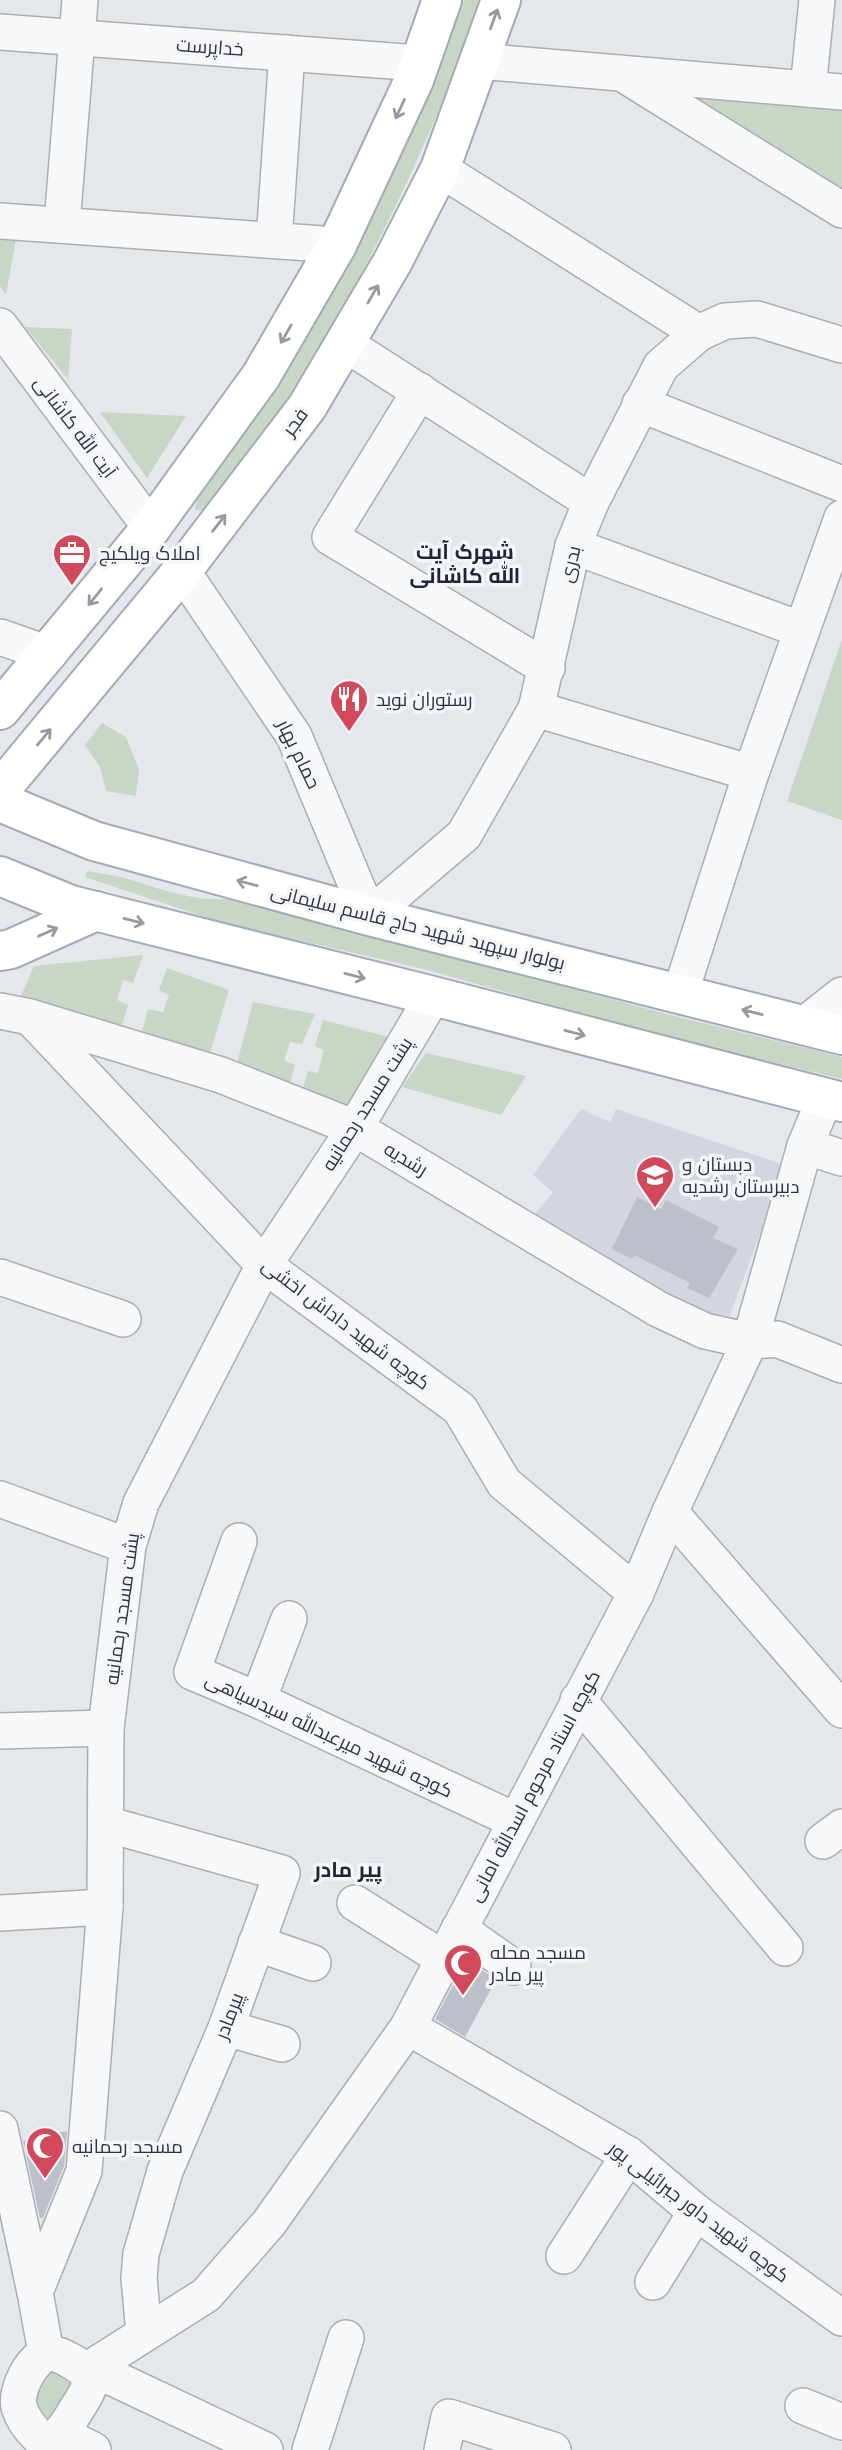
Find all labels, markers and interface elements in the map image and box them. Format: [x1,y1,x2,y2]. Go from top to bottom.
one-way arrow [488,9,501,31]
street label: خداپرست [175,34,245,62]
one-way arrow [393,98,406,120]
one-way arrow [366,285,380,305]
one-way arrow [278,323,292,343]
street label: آیت الله کاشانی [29,371,122,483]
street label: فجر [277,404,313,441]
one-way arrow [211,515,226,533]
office icon: املاک ویلکیج [51,532,93,587]
district label: شهرک آیت الله کاشانی [409,540,521,588]
place label: املاک ویلکیج [99,543,201,567]
street label: بدری [555,543,586,585]
one-way arrow [87,588,103,606]
restaurant icon: رستوران نوید [328,678,370,733]
place label: رستوران نوید [376,689,473,711]
street label: حمام بهار [270,715,325,793]
one-way arrow [36,729,51,747]
one-way arrow [236,875,258,888]
street label: بولوار سپهبد شهید حاج قاسم سلیمانی [268,880,567,977]
one-way arrow [122,915,145,928]
one-way arrow [37,925,59,938]
one-way arrow [343,970,366,983]
one-way arrow [741,1005,764,1018]
one-way arrow [563,1027,586,1040]
street label: پشت مسجد رحمانیه [317,1033,418,1176]
street label: رشدیه [380,1138,432,1181]
school or university icon: دبستان و دبیرستان رشدیه [634,1154,676,1209]
place label: دبستان و دبیرستان رشدیه [682,1154,799,1198]
street label: کوچه شهید داداش اخشی [257,1254,434,1396]
street label: پشت مسجد رحمانیه [101,1532,145,1687]
street label: کوچه استاد مرحوم اسدالله امانی [462,1666,607,1907]
street label: کوچه شهید میرعبدالله سیدسیاهی [201,1667,457,1803]
district label: پیر مادر [313,1858,382,1885]
mosque icon: مسجد محله پیر مادر [442,1942,484,1997]
place label: مسجد محله پیر مادر [489,1942,586,1987]
street label: پیرمادر [210,1990,249,2044]
mosque icon: مسجد رحمانیه [24,2125,66,2180]
place label: مسجد رحمانیه [72,2136,183,2158]
street label: کوچه شهید داور جبرائیلی پور [603,2137,793,2288]

